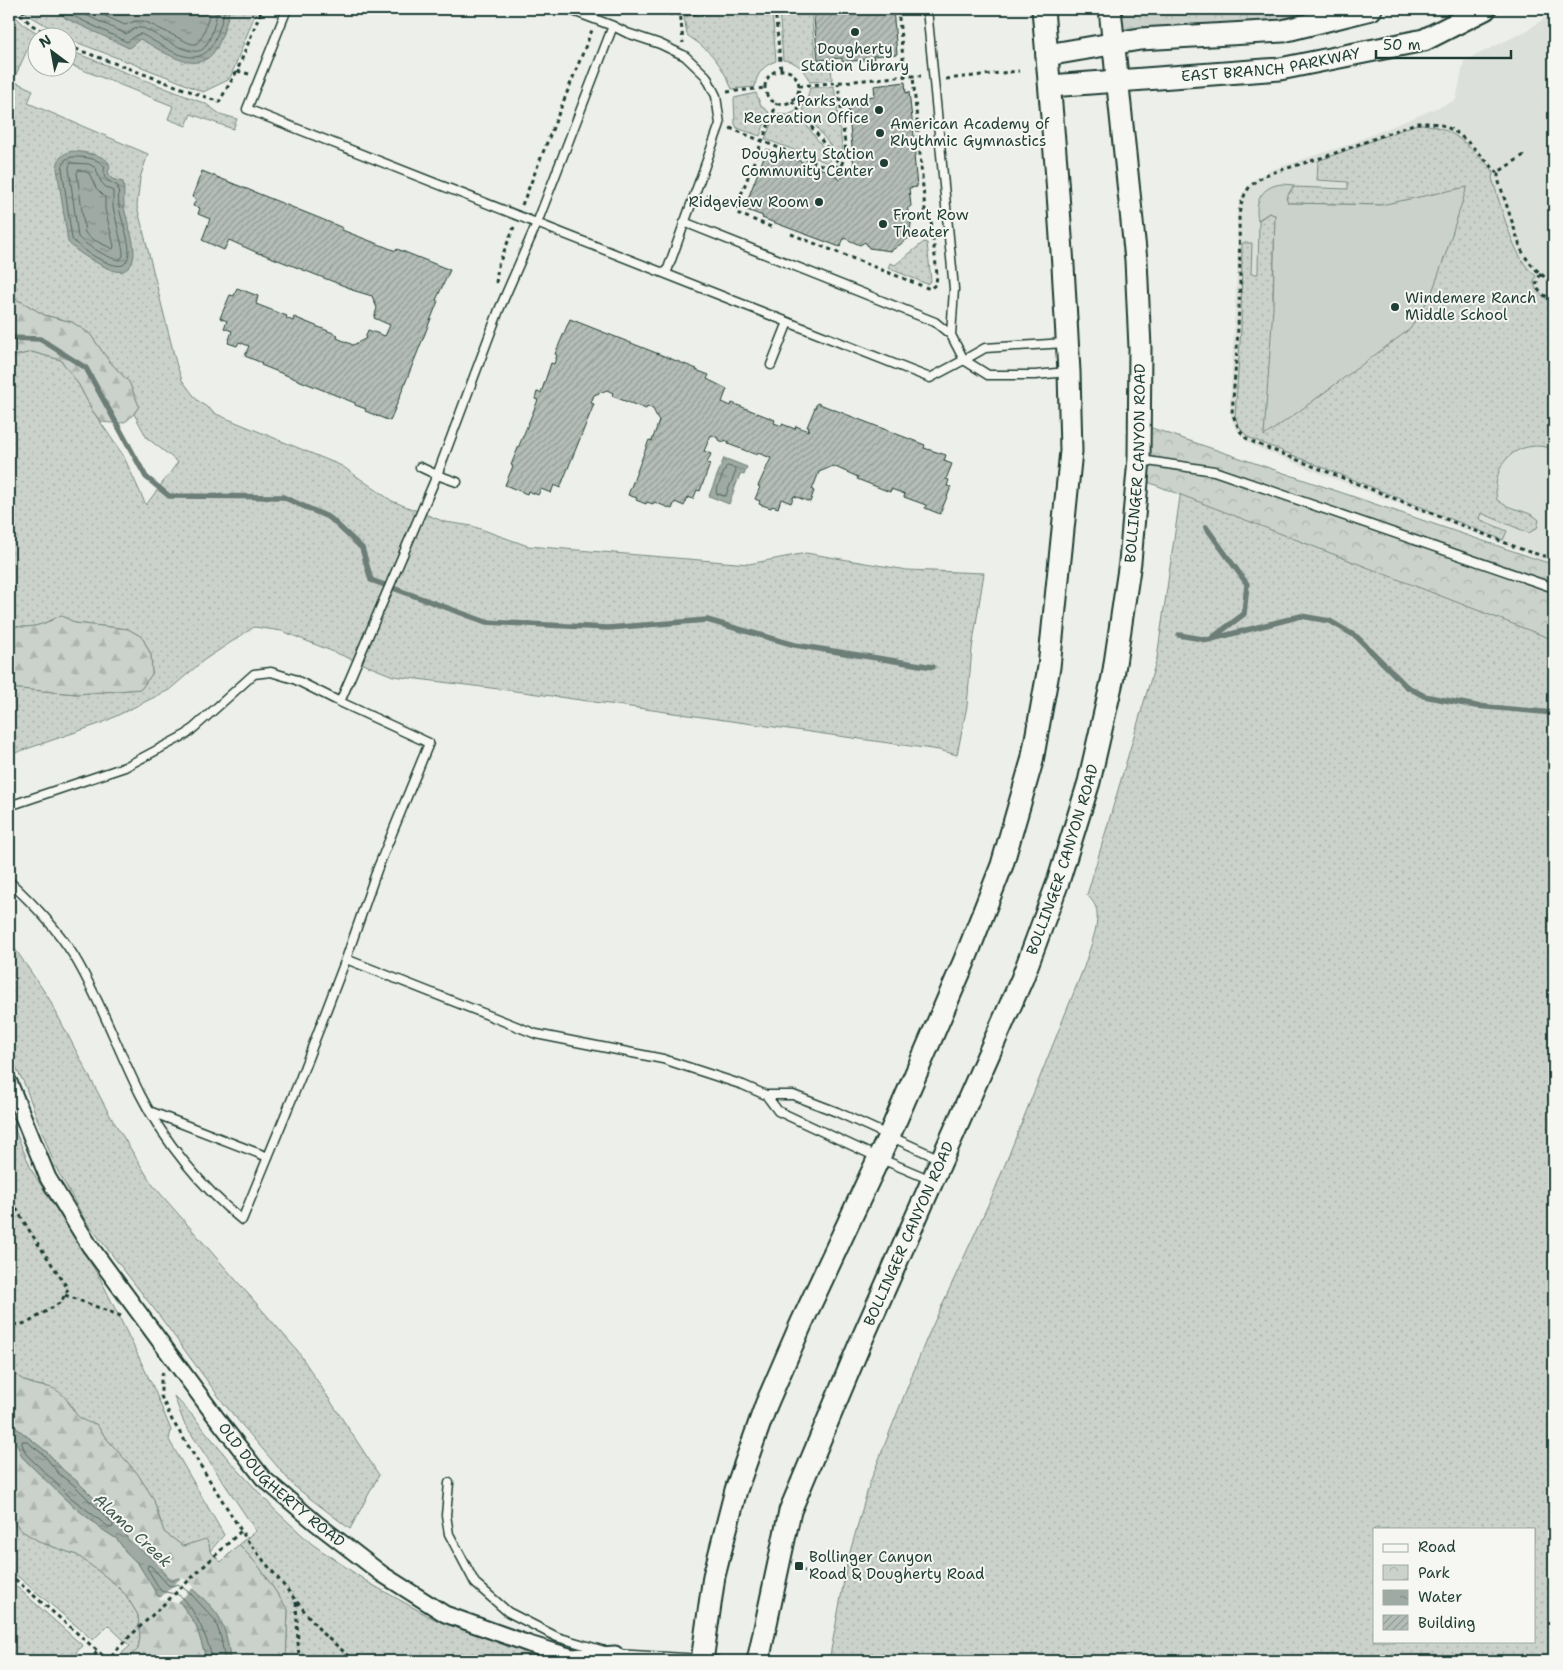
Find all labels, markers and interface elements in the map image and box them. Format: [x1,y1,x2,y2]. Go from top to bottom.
marker: Dougherty Station Library [849,26,861,38]
north arrow [28,28,78,78]
scale bar [1376,28,1510,60]
text: N [36,30,55,52]
text: 50 m [1383,35,1421,55]
place label: Dougherty Station Library [801,39,909,76]
street label: EAST BRANCH PARKWAY [1180,43,1362,86]
place label: Parks and Recreation Office [744,91,869,128]
marker: Parks and Recreation Office [873,104,885,116]
place label: American Academy of Rhythmic Gymnastics [890,114,1050,151]
marker: American Academy of Rhythmic Gymnastics [874,127,886,139]
place label: Dougherty Station Community Center [741,144,874,181]
marker: Dougherty Station Community Center [878,157,890,169]
place label: Ridgeview Room [689,192,809,212]
marker: Ridgeview Room [813,196,825,208]
place label: Front Row Theater [893,205,969,242]
marker: Front Row Theater [877,218,889,230]
place label: Windemere Ranch Middle School [1405,288,1536,325]
marker: Windemere Ranch Middle School [1389,301,1401,313]
street label: BOLLINGER CANYON ROAD [1120,363,1150,564]
street label: BOLLINGER CANYON ROAD [1022,762,1103,958]
street label: BOLLINGER CANYON ROAD [859,1138,959,1329]
street label: OLD DOUGHERTY ROAD [214,1418,349,1552]
water label: Alamo Creek [89,1489,176,1572]
legend [1373,1528,1536,1642]
text: Road [1418,1537,1456,1557]
place label: Bollinger Canyon Road & Dougherty Road [809,1547,985,1584]
marker: Bollinger Canyon Road & Dougherty Road [793,1560,805,1572]
text: Park [1418,1563,1450,1583]
text: Water [1418,1587,1462,1607]
text: Building [1418,1613,1475,1633]

